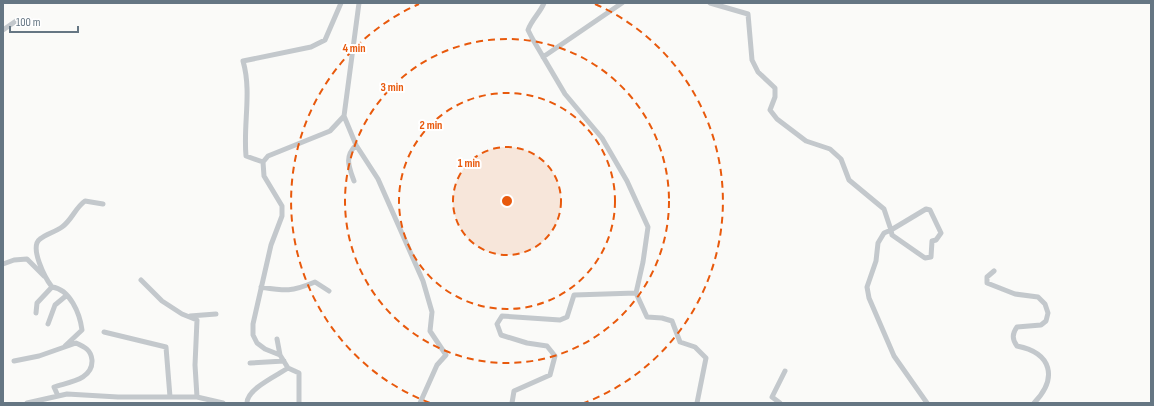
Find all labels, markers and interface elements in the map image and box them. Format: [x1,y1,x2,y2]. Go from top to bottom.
scale bar [10,8,78,34]
text: 100 m [16,15,41,30]
text: 4 min [342,41,366,56]
text: 3 min [381,80,403,95]
text: 2 min [420,118,442,133]
text: 1 min [458,156,480,171]
centre of rings [500,194,514,208]

